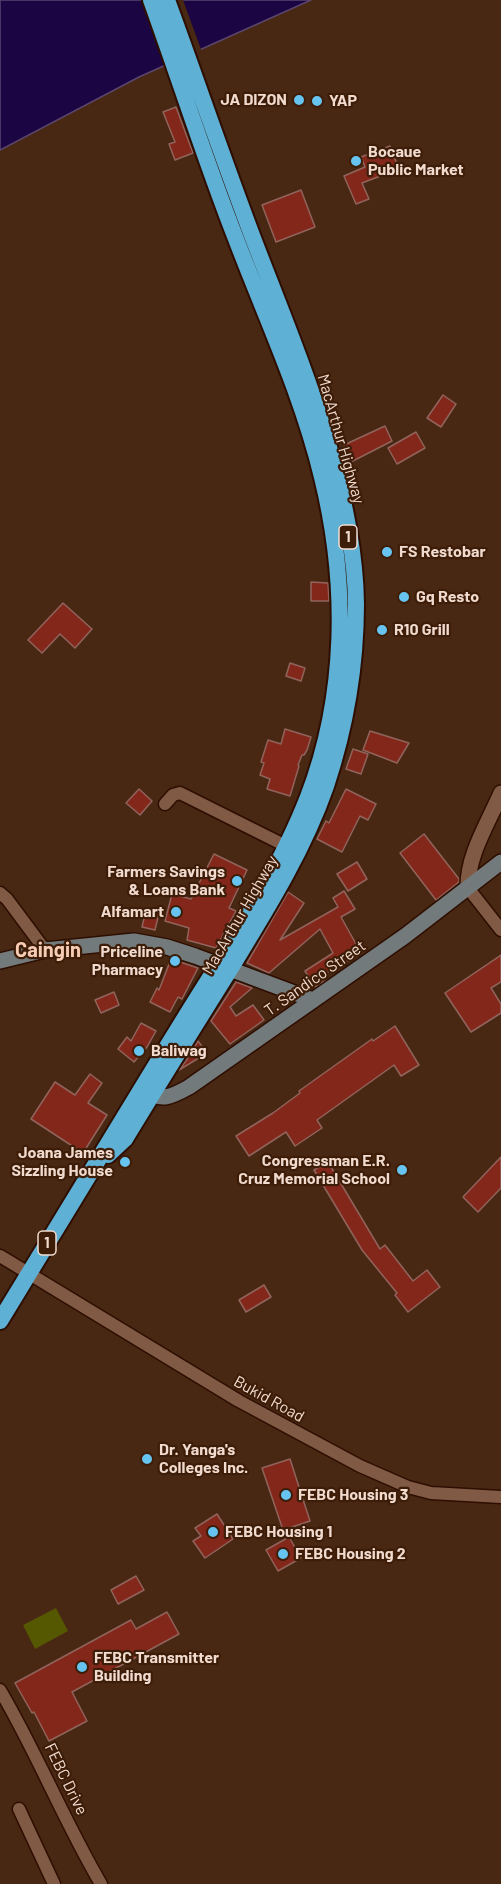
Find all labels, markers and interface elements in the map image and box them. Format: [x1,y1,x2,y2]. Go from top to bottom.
place label: JA DIZON [220,90,287,110]
place label: YAP [329,91,357,111]
marker: JA DIZON [292,93,306,107]
marker: YAP [310,94,324,108]
place label: Bocaue Public Market [368,142,464,180]
marker: Bocaue Public Market [349,154,363,168]
street label: MacArthur Highway [313,372,369,506]
road number: 1 [339,525,357,549]
place label: FS Restobar [399,542,486,562]
marker: FS Restobar [380,545,394,559]
place label: Gq Resto [416,587,479,607]
marker: Gq Resto [397,590,411,604]
place label: R10 Grill [394,620,450,640]
marker: R10 Grill [375,623,389,637]
street label: MacArthur Highway [198,852,282,978]
place label: Farmers Savings & Loans Bank [107,862,225,900]
marker: Farmers Savings & Loans Bank [230,874,244,888]
place label: Alfamart [101,902,164,922]
marker: Alfamart [169,905,183,919]
street label: T. Sandico Street [261,936,369,1020]
district label: Caingin [15,938,81,962]
place label: Priceline Pharmacy [92,942,163,980]
marker: Priceline Pharmacy [168,954,182,968]
place label: Baliwag [151,1041,207,1061]
marker: Baliwag [132,1044,146,1058]
place label: Joana James Sizzling House [11,1143,113,1181]
place label: Congressman E.R. Cruz Memorial School [238,1151,390,1189]
marker: Joana James Sizzling House [118,1155,132,1169]
marker: Congressman E.R. Cruz Memorial School [395,1163,409,1177]
road number: 1 [38,1231,56,1255]
street label: Bukid Road [230,1372,308,1426]
place label: Dr. Yanga's Colleges Inc. [159,1440,248,1478]
marker: Dr. Yanga's Colleges Inc. [140,1452,154,1466]
place label: FEBC Housing 3 [298,1485,408,1505]
marker: FEBC Housing 3 [279,1488,293,1502]
place label: FEBC Housing 1 [225,1522,332,1542]
marker: FEBC Housing 1 [206,1525,220,1539]
place label: FEBC Housing 2 [295,1544,406,1564]
marker: FEBC Housing 2 [276,1547,290,1561]
place label: FEBC Transmitter Building [94,1648,219,1686]
marker: FEBC Transmitter Building [75,1660,89,1674]
street label: FEBC Drive [40,1740,92,1818]

